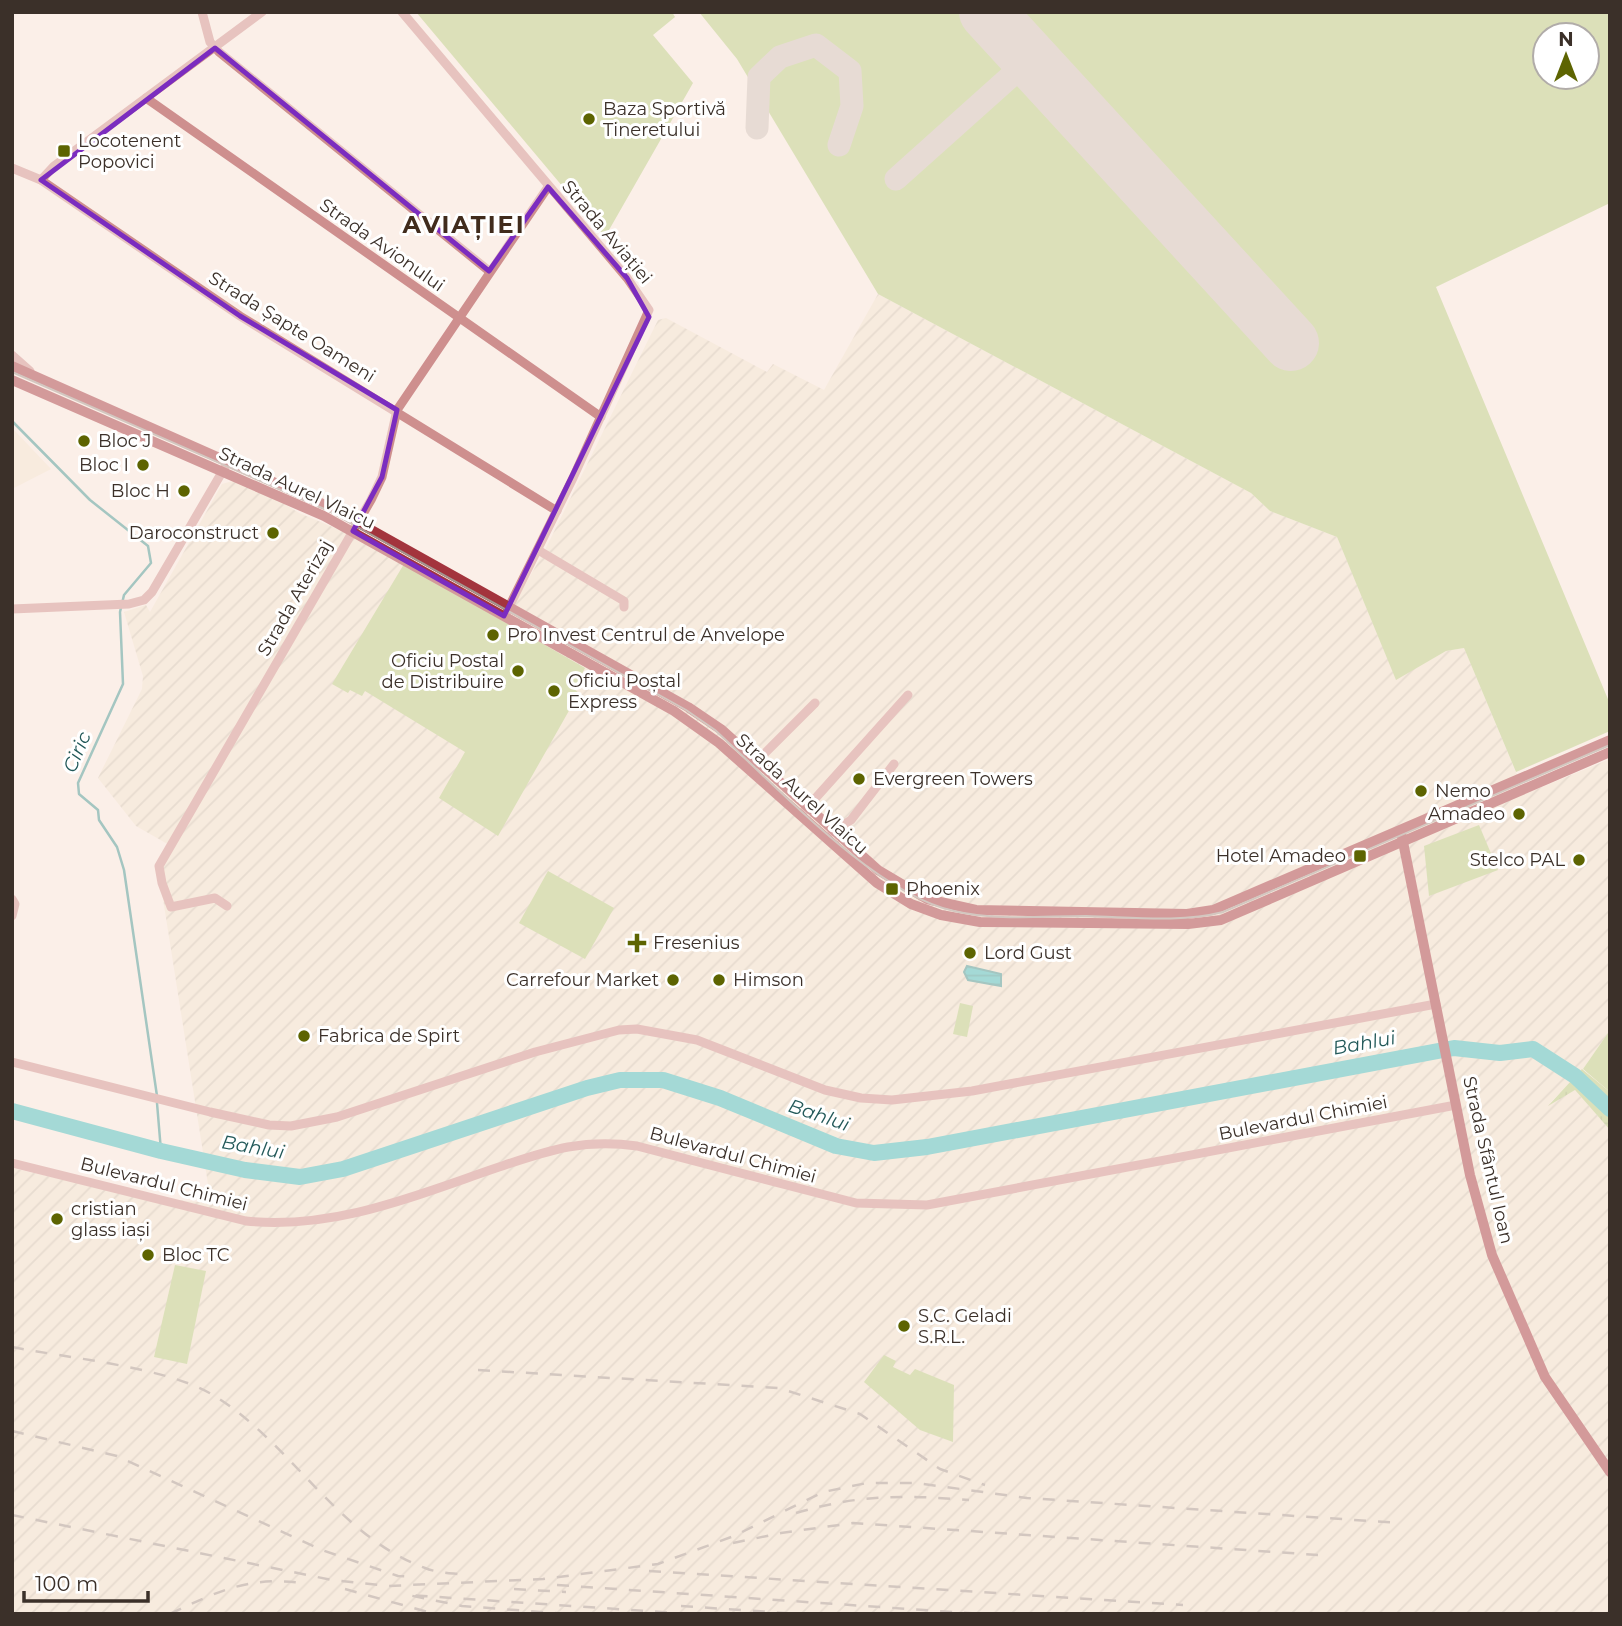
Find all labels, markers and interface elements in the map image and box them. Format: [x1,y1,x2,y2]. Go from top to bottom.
north arrow [1531,21,1601,91]
text: N [1558,28,1574,51]
place label: Baza Sportivă Tineretului [603,98,726,141]
marker: Baza Sportivă Tineretului [581,111,597,127]
place label: Locotenent Popovici [78,130,181,173]
marker: Locotenent Popovici [56,143,72,159]
street label: Strada Aviației [556,176,657,289]
street label: Strada Avionului [315,194,449,296]
district label: AVIAȚIEI [401,210,526,240]
street label: Strada Șapte Oameni [204,267,379,388]
place label: Bloc J [98,430,152,452]
marker: Bloc J [76,433,92,449]
street label: Strada Aurel Vlaicu [215,442,379,534]
place label: Bloc I [79,454,129,476]
marker: Bloc I [135,457,151,473]
place label: Bloc H [111,480,170,502]
marker: Bloc H [176,483,192,499]
place label: Daroconstruct [129,522,259,544]
marker: Daroconstruct [265,525,281,541]
street label: Strada Aterizaj [253,536,337,660]
place label: Pro Invest Centrul de Anvelope [507,624,785,646]
marker: Pro Invest Centrul de Anvelope [485,627,501,643]
place label: Oficiu Postal de Distribuire [381,650,504,693]
marker: Oficiu Postal de Distribuire [510,663,526,679]
place label: Oficiu Poștal Express [568,670,681,713]
marker: Oficiu Poștal Express [546,683,562,699]
water label: Ciric [58,728,96,776]
street label: Strada Aurel Vlaicu [731,729,873,859]
place label: Evergreen Towers [873,768,1033,790]
marker: Evergreen Towers [851,771,867,787]
place label: Nemo [1435,780,1491,802]
marker: Nemo [1413,783,1429,799]
place label: Amadeo [1428,803,1505,825]
marker: Amadeo [1511,806,1527,822]
place label: Hotel Amadeo [1216,845,1346,867]
marker: Hotel Amadeo [1352,848,1368,864]
place label: Stelco PAL [1470,849,1565,871]
marker: Stelco PAL [1571,852,1587,868]
place label: Phoenix [906,878,980,900]
marker: Phoenix [884,881,900,897]
place label: Fresenius [653,932,740,954]
marker: Fresenius [627,933,647,953]
place label: Lord Gust [984,942,1072,964]
marker: Lord Gust [962,945,978,961]
place label: Carrefour Market [506,969,659,991]
place label: Himson [733,969,804,991]
marker: Carrefour Market [665,972,681,988]
marker: Himson [711,972,727,988]
place label: Fabrica de Spirt [318,1025,460,1047]
water label: Bahlui [1331,1026,1398,1060]
marker: Fabrica de Spirt [296,1028,312,1044]
street label: Strada Sfântul Ioan [1458,1074,1518,1246]
street label: Bulevardul Chimiei [1217,1091,1389,1145]
water label: Bahlui [785,1094,853,1136]
street label: Bulevardul Chimiei [647,1122,819,1188]
water label: Bahlui [220,1130,287,1164]
street label: Bulevardul Chimiei [78,1153,250,1215]
place label: cristian glass iași [71,1198,150,1242]
marker: cristian glass iași [49,1211,65,1227]
place label: Bloc TC [162,1244,230,1266]
marker: Bloc TC [140,1247,156,1263]
place label: S.C. Geladi S.R.L. [918,1305,1012,1348]
marker: S.C. Geladi S.R.L. [896,1318,912,1334]
scale bar [24,1560,149,1604]
text: 100 m [35,1571,98,1596]

